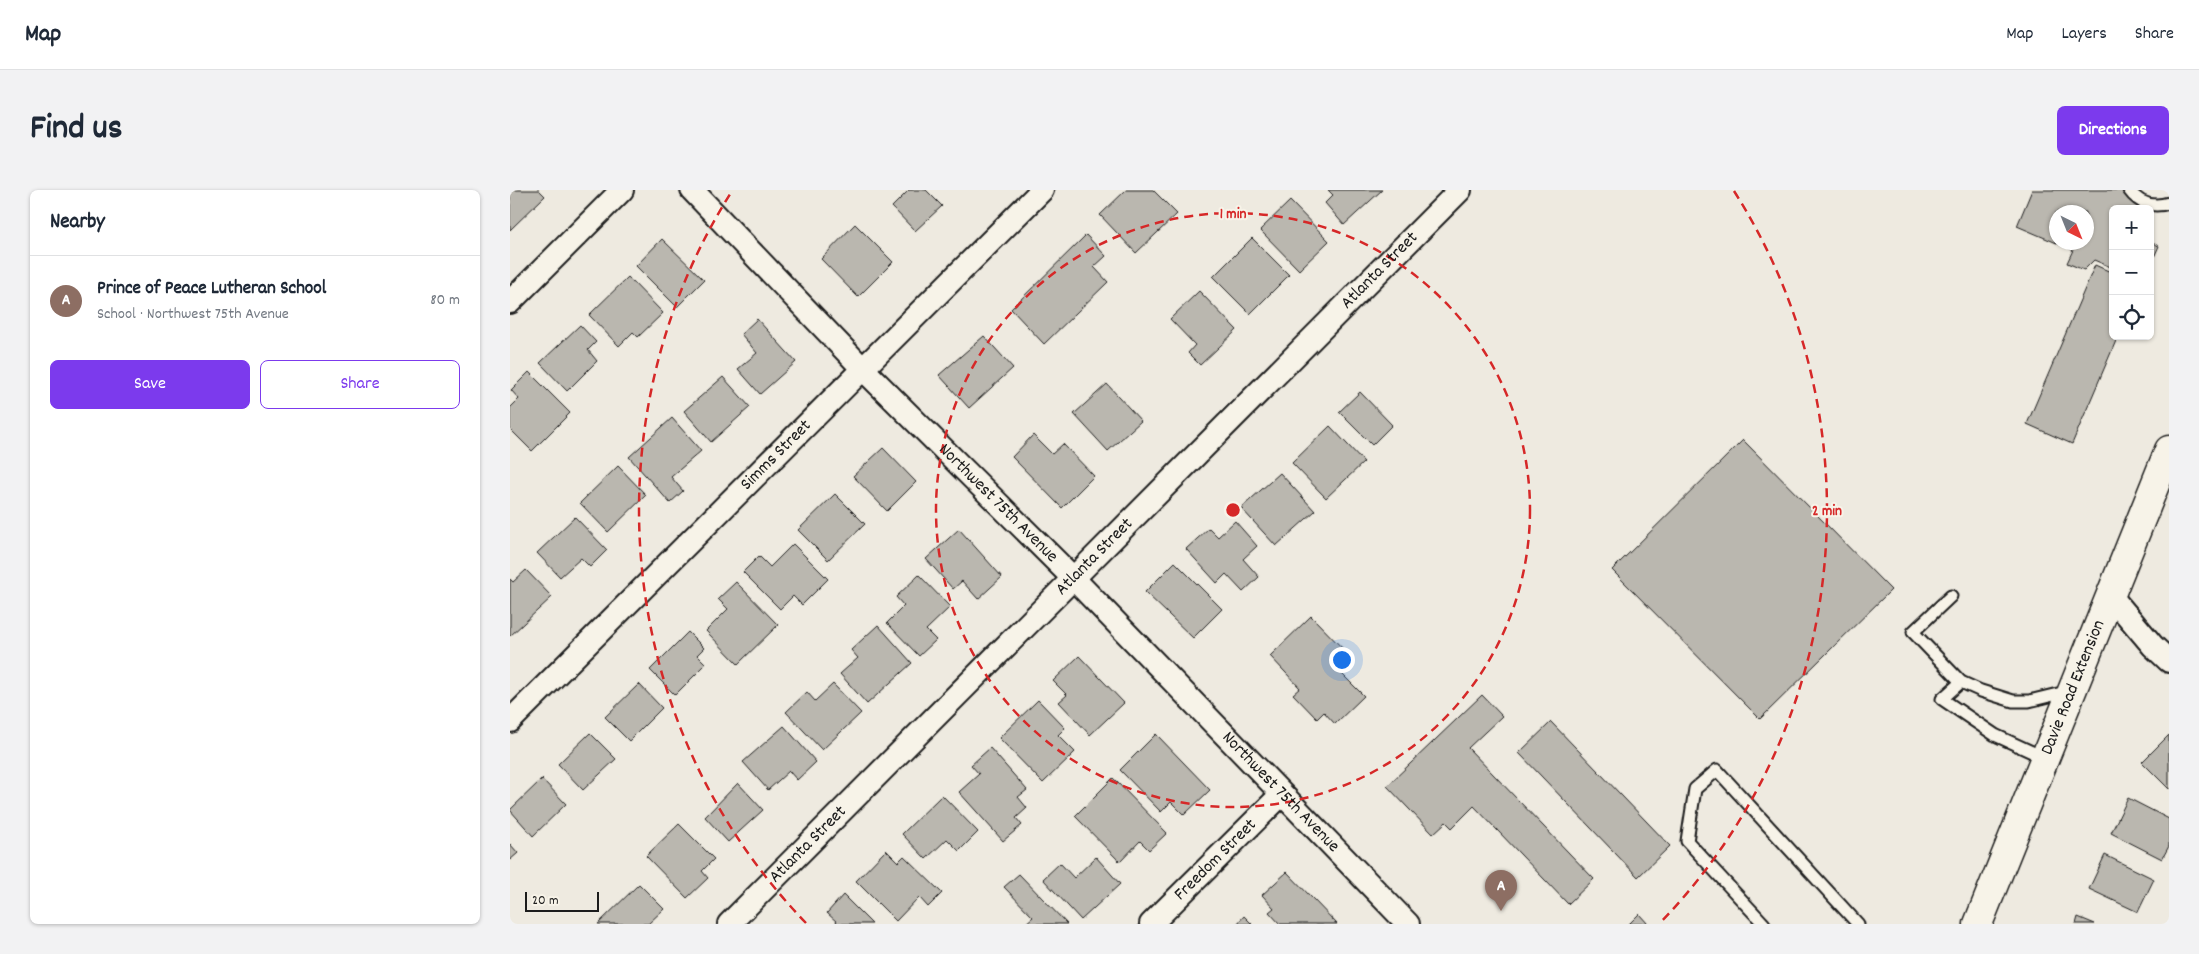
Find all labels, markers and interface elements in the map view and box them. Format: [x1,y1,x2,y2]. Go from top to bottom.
text: Map [25,18,61,52]
text: Map [2006,22,2033,47]
text: Layers [2061,22,2107,47]
text: Share [2135,22,2174,47]
text: Find us [30,105,122,155]
button: Directions [2057,106,2169,155]
text: 1 min [1220,204,1246,226]
north arrow [2049,205,2094,250]
map controls [2109,205,2154,340]
button: + [2109,205,2154,250]
text: Nearby [50,208,105,238]
street label: Atlanta Street [1335,226,1424,315]
button: − [2109,250,2154,295]
text: Prince of Peace Lutheran School [97,276,326,303]
text: A [62,289,70,312]
text: 80 m [430,289,460,312]
button: locate [2109,295,2154,340]
text: School · Northwest 75th Avenue [97,303,289,326]
button: Save [50,360,250,409]
button: Share [260,360,460,409]
street label: Simms Street [735,414,818,497]
street label: Northwest 75th Avenue [932,438,1064,569]
centre of rings [1224,501,1242,519]
text: 2 min [1812,501,1842,523]
street label: Atlanta Street [1050,512,1139,601]
street label: Davie Road Extension [2035,616,2112,759]
your location [1329,647,1355,673]
street label: Northwest 75th Avenue [1216,726,1345,858]
street label: Atlanta Street [764,800,853,889]
street label: Freedom Street [1169,813,1263,907]
pin: A [1485,870,1517,911]
scale bar [525,889,599,912]
text: 20 m [532,891,559,911]

